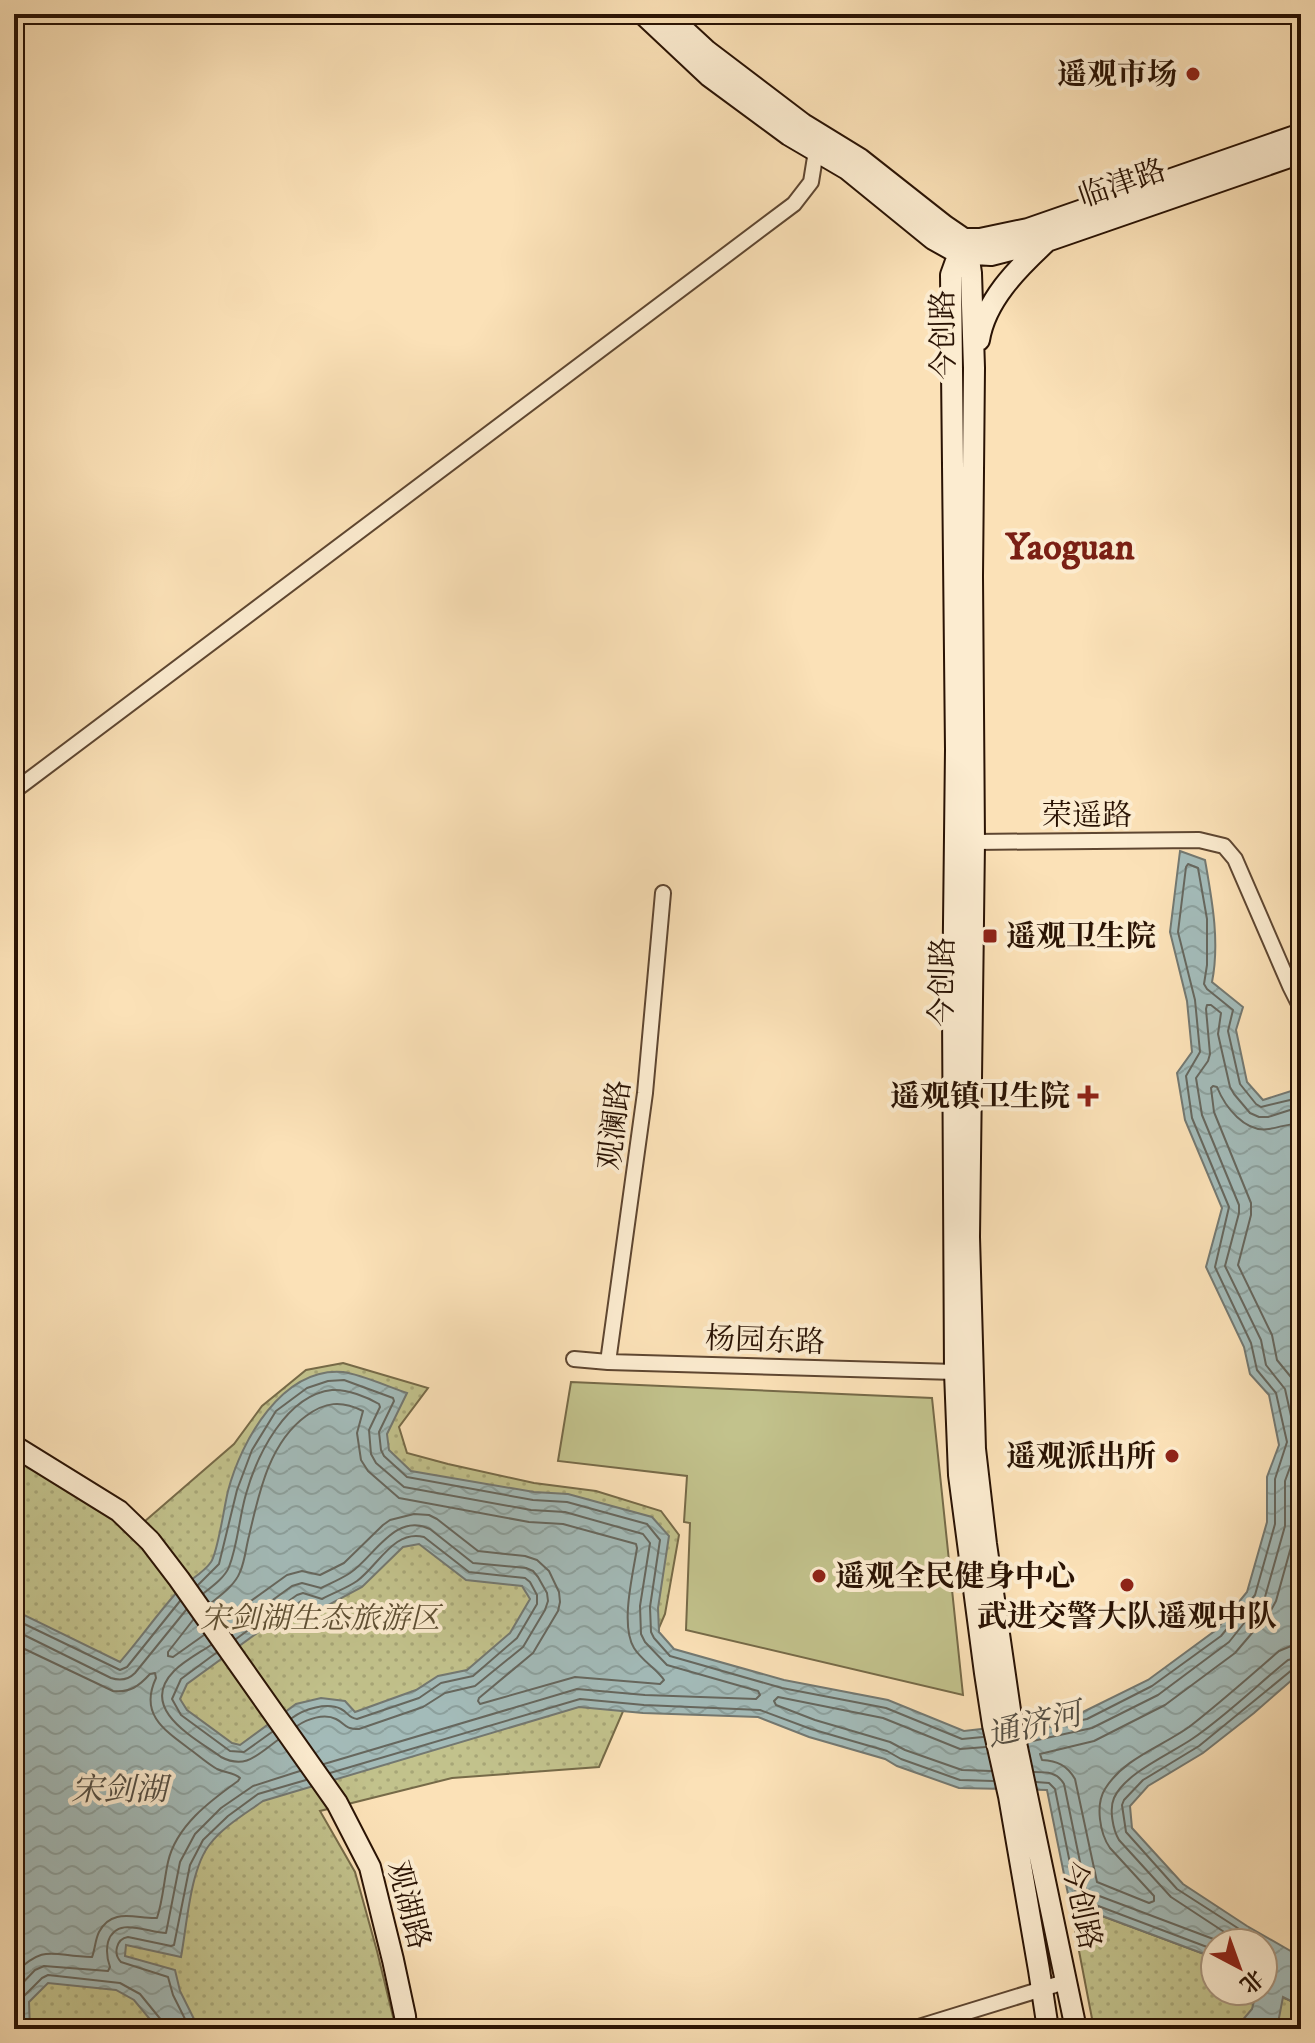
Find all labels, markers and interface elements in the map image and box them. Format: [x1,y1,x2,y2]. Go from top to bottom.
place label: 遥观市场 [1057,57,1177,94]
marker: 遥观市场 [1184,65,1202,83]
street label: 临津路 [1074,152,1171,217]
street label: 今创路 [925,290,964,380]
district label: Yaoguan [1004,524,1135,572]
street label: 荣遥路 [1042,798,1132,835]
place label: 遥观卫生院 [1006,919,1156,956]
marker: 遥观卫生院 [981,927,999,945]
street label: 今创路 [924,937,963,1027]
street label: 观澜路 [592,1078,639,1172]
place label: 遥观镇卫生院 [890,1079,1070,1116]
marker: 遥观镇卫生院 [1077,1085,1099,1107]
street label: 杨园东路 [704,1321,826,1362]
place label: 遥观派出所 [1006,1439,1156,1476]
marker: 遥观派出所 [1163,1447,1181,1465]
place label: 遥观全民健身中心 [835,1559,1075,1596]
marker: 遥观全民健身中心 [810,1567,828,1585]
marker: 武进交警大队遥观中队 [1118,1576,1136,1594]
place label: 武进交警大队遥观中队 [977,1599,1277,1636]
park label: 宋剑湖生态旅游区 [200,1601,444,1638]
water label: 通济河 [983,1694,1091,1757]
water label: 宋剑湖 [71,1771,172,1811]
street label: 观湖路 [378,1857,437,1954]
street label: 今创路 [1053,1857,1108,1953]
north arrow [1199,1927,1279,2007]
text: 北 [1234,1964,1268,1998]

